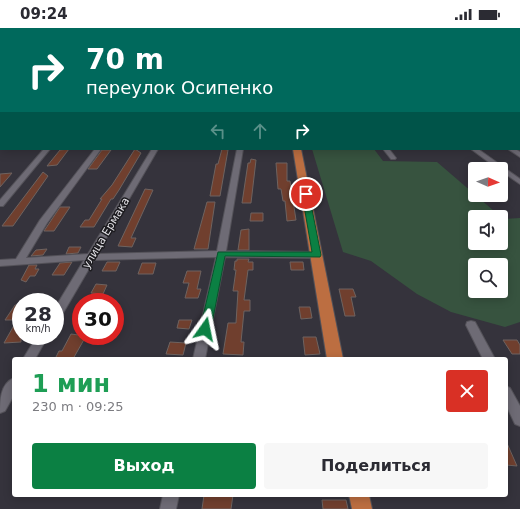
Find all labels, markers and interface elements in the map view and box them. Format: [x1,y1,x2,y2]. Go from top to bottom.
text: 09:24 [20,5,68,23]
text: 70 m [86,43,164,76]
icon: right [20,44,72,96]
text: переулок Осипенко [86,77,273,98]
icon: left [207,120,229,142]
icon: ahead [249,120,271,142]
icon: right [291,120,313,142]
north arrow [468,162,508,202]
map controls [468,162,508,298]
pin [289,177,323,211]
icon: arrive [295,183,317,205]
street label: улица Ермака [80,195,132,271]
button: sound [468,210,508,250]
button: search [468,258,508,298]
speed limit sign: 30 [72,293,124,345]
text: 28 [24,302,52,326]
position arrow [184,308,226,350]
text: km/h [25,323,51,334]
text: 1 мин [32,370,110,398]
button: close [446,370,488,412]
text: 230 m · 09:25 [32,399,123,414]
button: Выход [32,443,256,489]
button: Поделиться [264,443,488,489]

